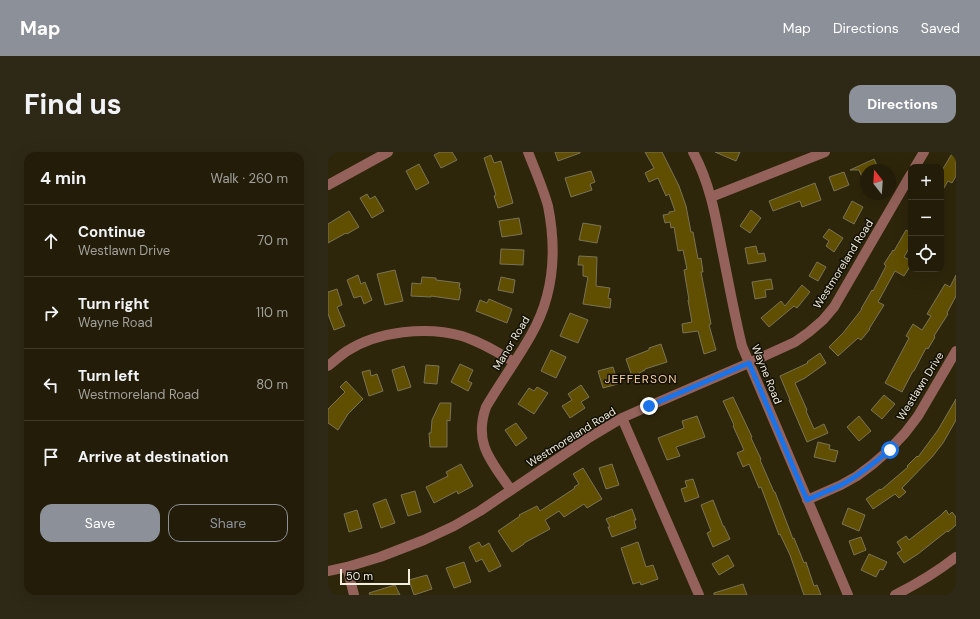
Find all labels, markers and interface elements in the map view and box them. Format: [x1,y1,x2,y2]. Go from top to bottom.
text: Map [20,16,60,41]
text: Map [783,19,811,37]
text: Directions [833,19,899,37]
text: Saved [921,19,960,37]
button: Directions [849,85,956,123]
text: Find us [24,86,122,123]
north arrow [860,164,896,200]
map controls [908,164,944,272]
button: + [908,164,944,200]
text: 4 min [40,167,86,189]
text: Walk · 260 m [210,170,288,187]
button: − [908,200,944,236]
street label: Westmoreland Road [810,217,876,311]
text: Continue [78,222,146,242]
icon: ahead [40,230,62,252]
text: 70 m [257,232,288,249]
button: locate [908,236,944,272]
text: Westlawn Drive [78,242,170,259]
text: Turn right [78,294,149,314]
icon: right [40,302,62,324]
text: 110 m [256,304,288,321]
street label: Manor Road [489,313,533,373]
text: Wayne Road [78,314,153,331]
street label: Wayne Road [749,342,785,406]
street label: Westlawn Drive [893,349,947,423]
text: Turn left [78,366,139,386]
district label: JEFFERSON [604,371,678,387]
icon: left [40,374,62,396]
text: 80 m [256,376,288,393]
text: Westmoreland Road [78,386,199,403]
route end [640,397,658,415]
street label: Westmoreland Road [524,404,618,470]
route start [881,441,899,459]
icon: arrive [40,446,62,468]
text: Arrive at destination [78,447,229,467]
button: Save [40,504,160,542]
button: Share [168,504,288,542]
scale bar [340,567,410,586]
text: 50 m [346,569,373,583]

